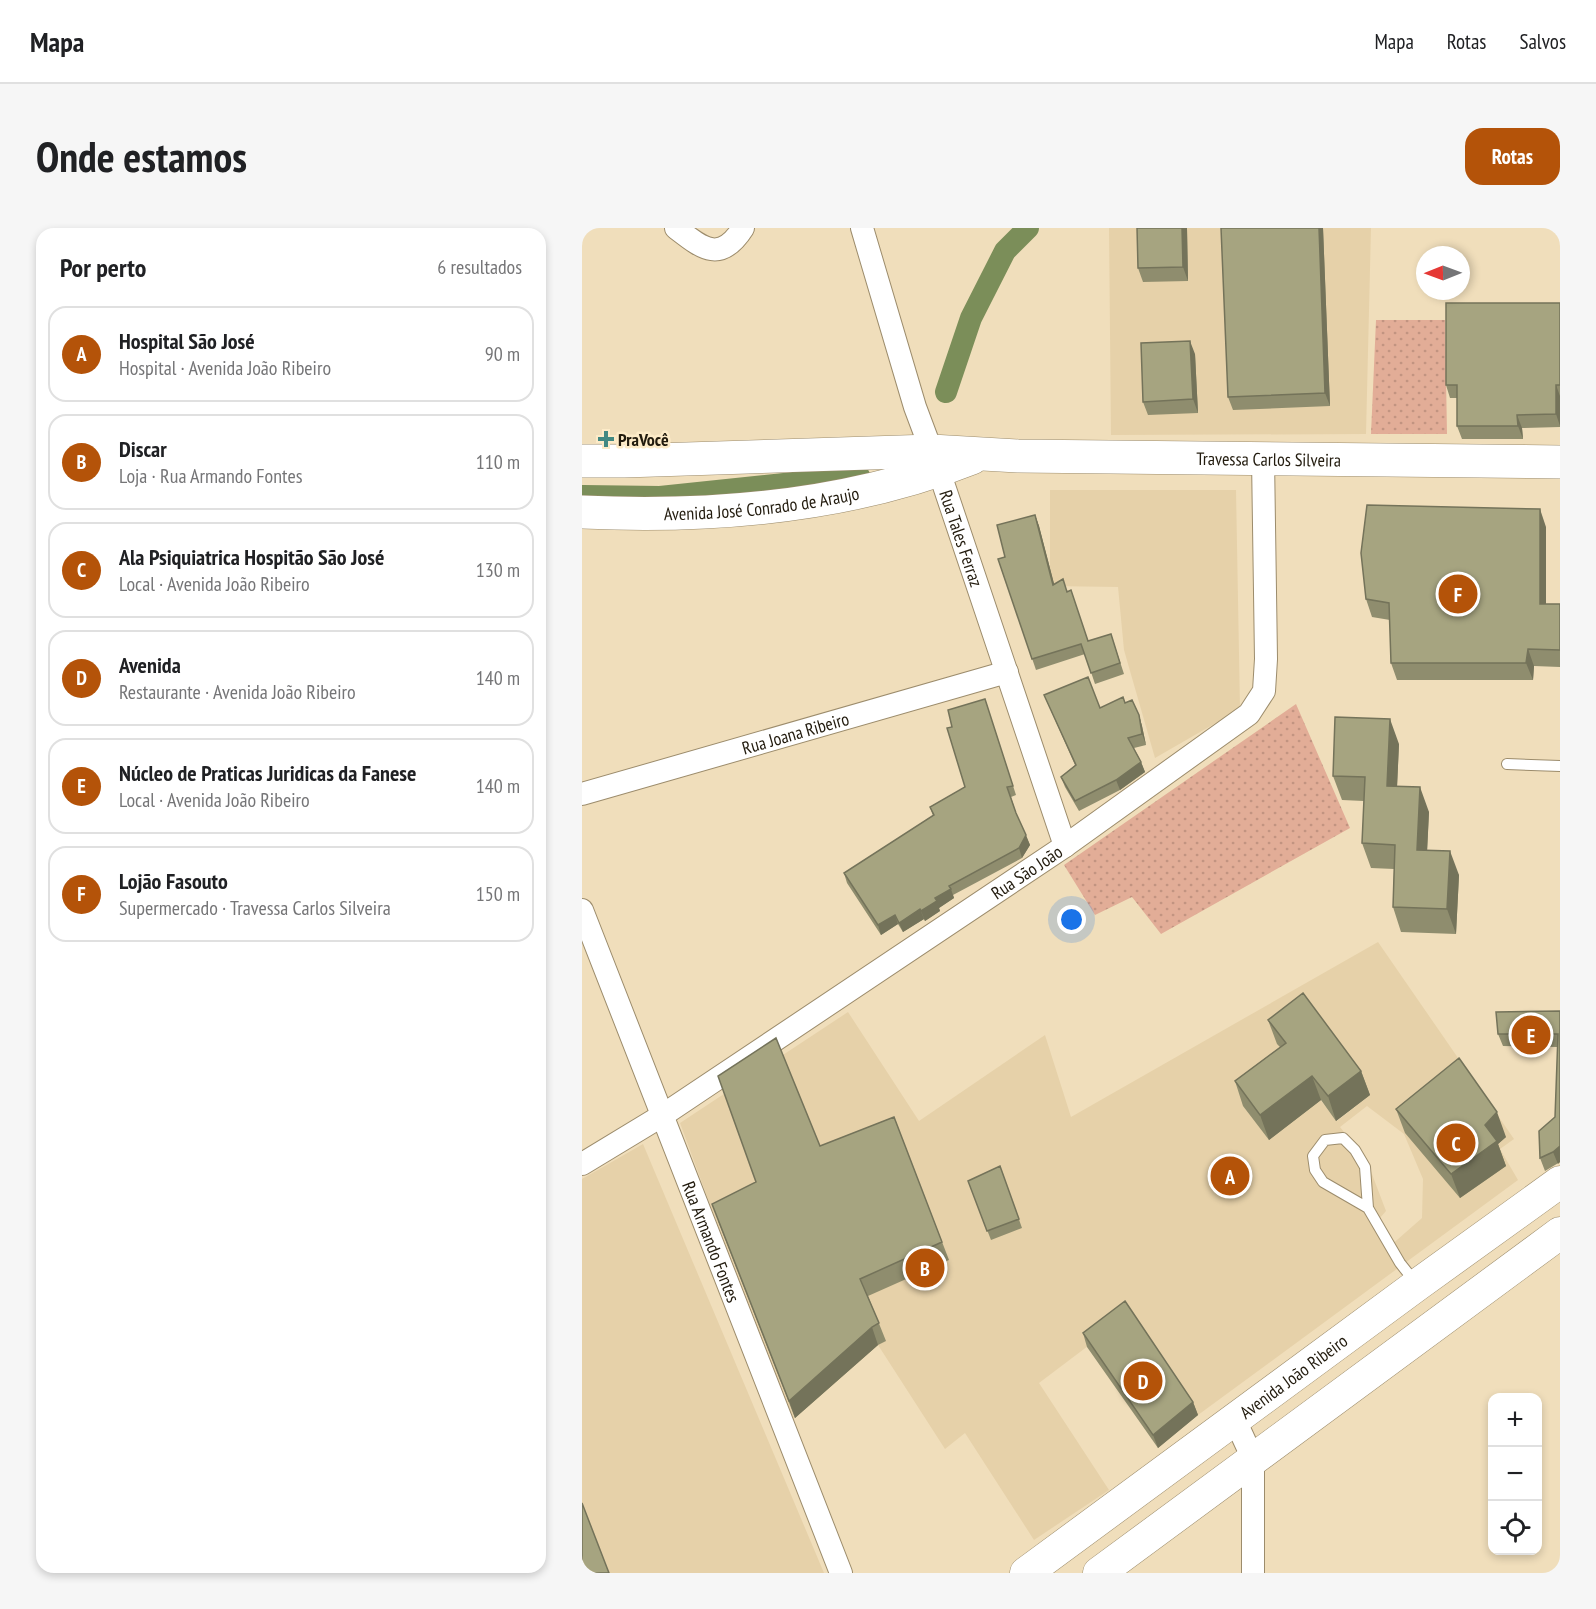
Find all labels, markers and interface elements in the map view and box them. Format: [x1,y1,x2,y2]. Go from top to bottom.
text: Mapa [30,23,84,60]
text: Mapa [1374,28,1414,55]
text: Rotas [1447,28,1486,55]
text: Salvos [1519,28,1566,55]
button: Rotas [1465,128,1560,185]
text: Onde estamos [36,129,247,184]
north arrow [1416,246,1470,300]
text: Por perto [60,251,146,284]
text: 6 resultados [437,254,522,280]
text: Hospital São José [119,327,255,355]
text: A [76,341,87,367]
text: 90 m [485,341,520,367]
text: Hospital · Avenida João Ribeiro [119,355,331,381]
place label: PraVocê [618,428,669,451]
marker: PraVocê [599,432,613,446]
text: Discar [119,435,167,463]
street label: Travessa Carlos Silveira [1196,446,1341,471]
text: B [77,449,86,475]
text: 110 m [476,449,520,475]
text: Loja · Rua Armando Fontes [119,463,302,489]
street label: Avenida José Conrado de Araujo [664,481,861,525]
street label: Rua Tales Ferraz [935,487,989,590]
text: Ala Psiquiatrica Hospitão São José [119,543,384,571]
text: C [77,557,86,583]
text: 130 m [476,557,520,583]
text: Local · Avenida João Ribeiro [119,571,310,597]
pin: F [1438,572,1478,616]
text: Avenida [119,651,181,679]
text: D [76,665,87,691]
text: 140 m [476,665,520,691]
text: Restaurante · Avenida João Ribeiro [119,679,356,705]
street label: Rua Joana Ribeiro [739,706,852,759]
text: Núcleo de Praticas Juridicas da Fanese [119,759,416,787]
text: E [77,773,86,799]
text: 140 m [476,773,520,799]
text: Local · Avenida João Ribeiro [119,787,310,813]
street label: Rua São João [986,840,1067,904]
text: Lojão Fasouto [119,867,228,895]
text: F [77,881,86,907]
text: 150 m [476,881,520,907]
text: Supermercado · Travessa Carlos Silveira [119,895,391,921]
your location [1057,905,1086,934]
pin: E [1512,1012,1550,1058]
pin: C [1436,1120,1476,1166]
pin: A [1210,1154,1250,1198]
street label: Rua Armando Fontes [678,1178,746,1305]
pin: B [906,1246,944,1290]
street label: Avenida João Ribeiro [1235,1329,1352,1423]
pin: D [1124,1358,1162,1404]
map controls [1488,1393,1542,1555]
button: + [1488,1393,1542,1447]
button: − [1488,1447,1542,1501]
button: locate [1488,1501,1542,1555]

